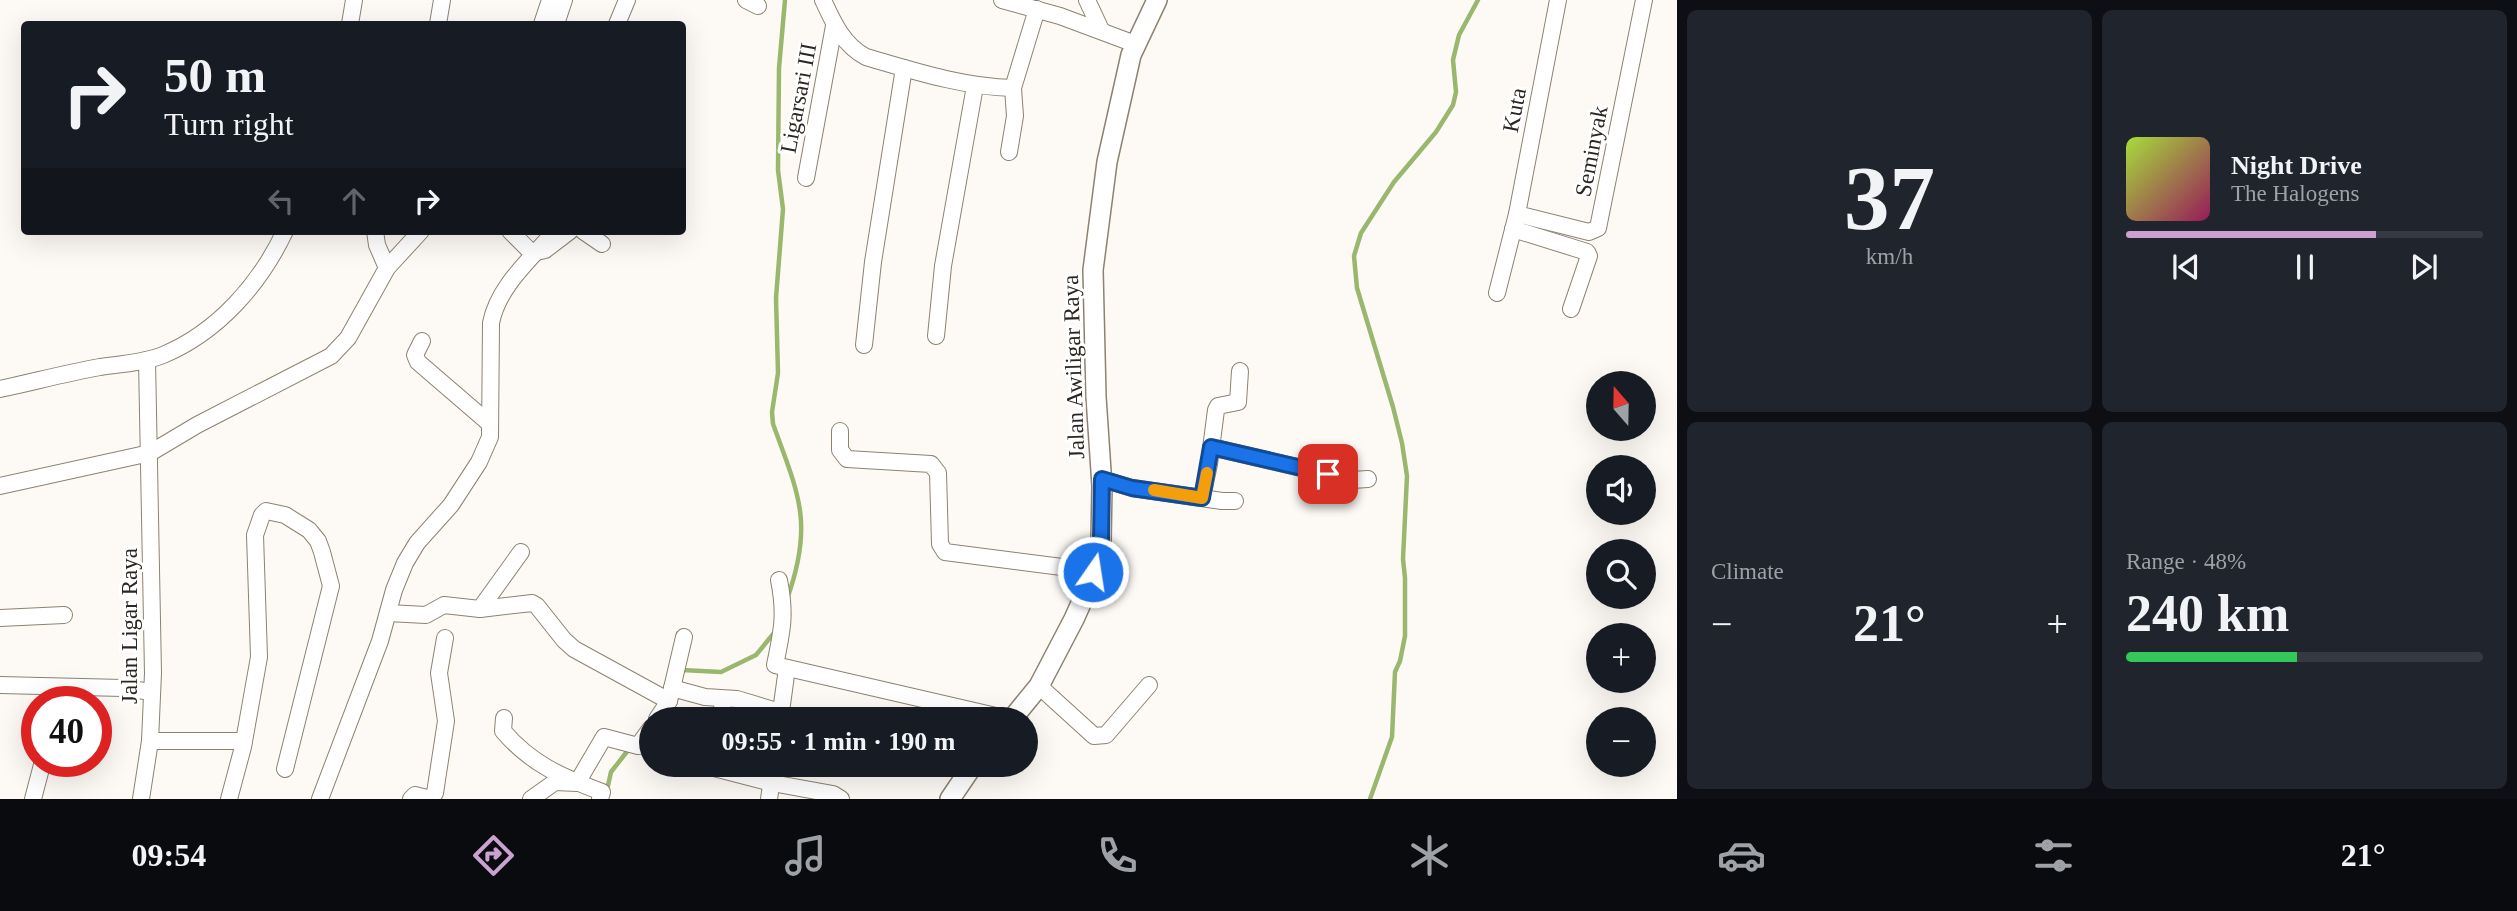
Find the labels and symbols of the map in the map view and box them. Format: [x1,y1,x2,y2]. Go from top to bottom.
street label: Ligarsari III [776,41,821,155]
street label: Kuta [1498,86,1531,134]
street label: Seminyak [1570,103,1613,199]
street label: Jalan Awiligar Raya [1058,274,1089,460]
north arrow [1586,371,1656,441]
pin [1298,444,1358,504]
position arrow [1056,535,1130,609]
street label: Jalan Ligar Raya [117,548,142,704]
speed limit sign: 40 [21,686,112,777]

